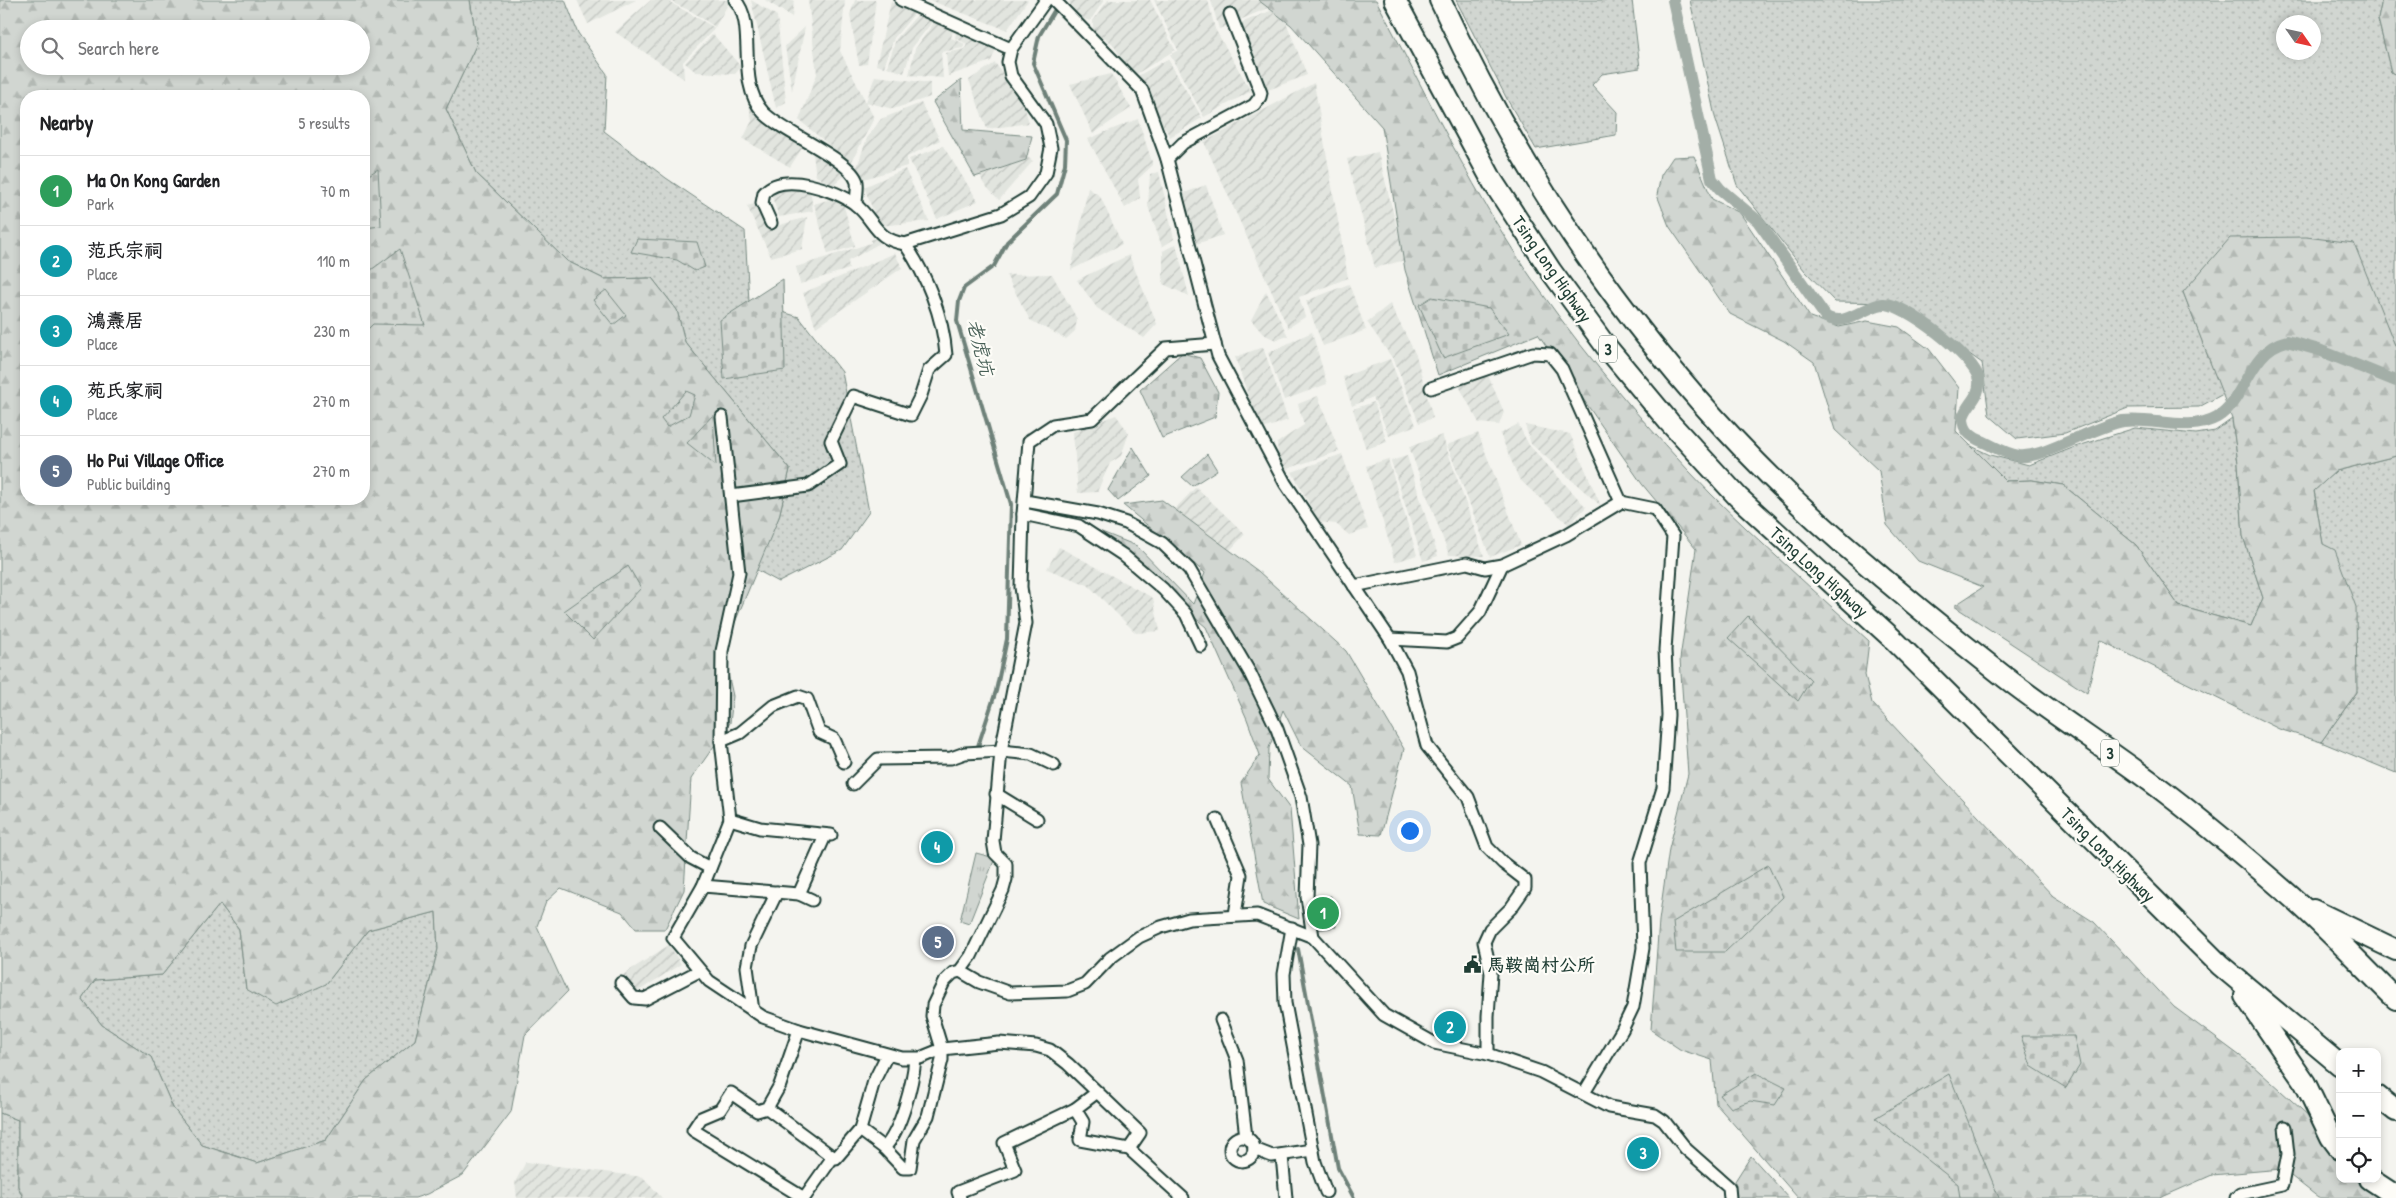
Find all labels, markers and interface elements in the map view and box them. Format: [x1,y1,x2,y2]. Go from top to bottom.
north arrow [2276,15,2321,60]
search box [20,20,370,75]
icon: search [38,34,66,62]
text: Search here [78,35,159,61]
text: Nearby [40,108,93,137]
text: 5 results [299,112,350,134]
text: Ma On Kong Garden [87,167,220,193]
text: 1 [53,180,59,202]
text: 70 m [320,180,350,202]
text: Park [87,193,114,215]
street label: Tsing Long Highway [1506,210,1599,327]
text: 范氏宗祠 [87,237,163,263]
text: 2 [52,250,60,272]
text: 110 m [317,250,350,272]
text: Place [87,263,118,285]
text: 鴻燾居 [87,307,144,333]
water label: 老虎坑 [961,316,1001,380]
text: 3 [52,320,60,342]
text: 230 m [314,320,350,342]
text: Place [87,333,118,355]
road number: 3 [1599,336,1617,362]
text: 苑氏家祠 [87,377,163,403]
text: 4 [53,390,59,412]
text: 270 m [313,390,350,412]
text: Place [87,403,118,425]
text: Ho Pui Village Office [87,447,224,473]
text: 5 [53,460,59,482]
text: 270 m [313,460,350,482]
text: Public building [87,473,170,495]
street label: Tsing Long Highway [1765,521,1874,623]
road number: 3 [2101,740,2119,766]
street label: Tsing Long Highway [2055,802,2162,908]
your location [1397,818,1423,844]
pin: 4 [921,828,953,866]
pin: 1 [1307,894,1339,932]
pin: 5 [922,923,954,961]
place label: 馬鞍崗村公所 [1487,952,1595,977]
public building icon: 馬鞍崗村公所 [1463,955,1483,975]
pin: 2 [1434,1008,1466,1046]
map controls [2336,1048,2381,1183]
button: + [2336,1048,2381,1093]
button: − [2336,1093,2381,1138]
pin: 3 [1627,1134,1659,1172]
button: locate [2336,1138,2381,1183]

